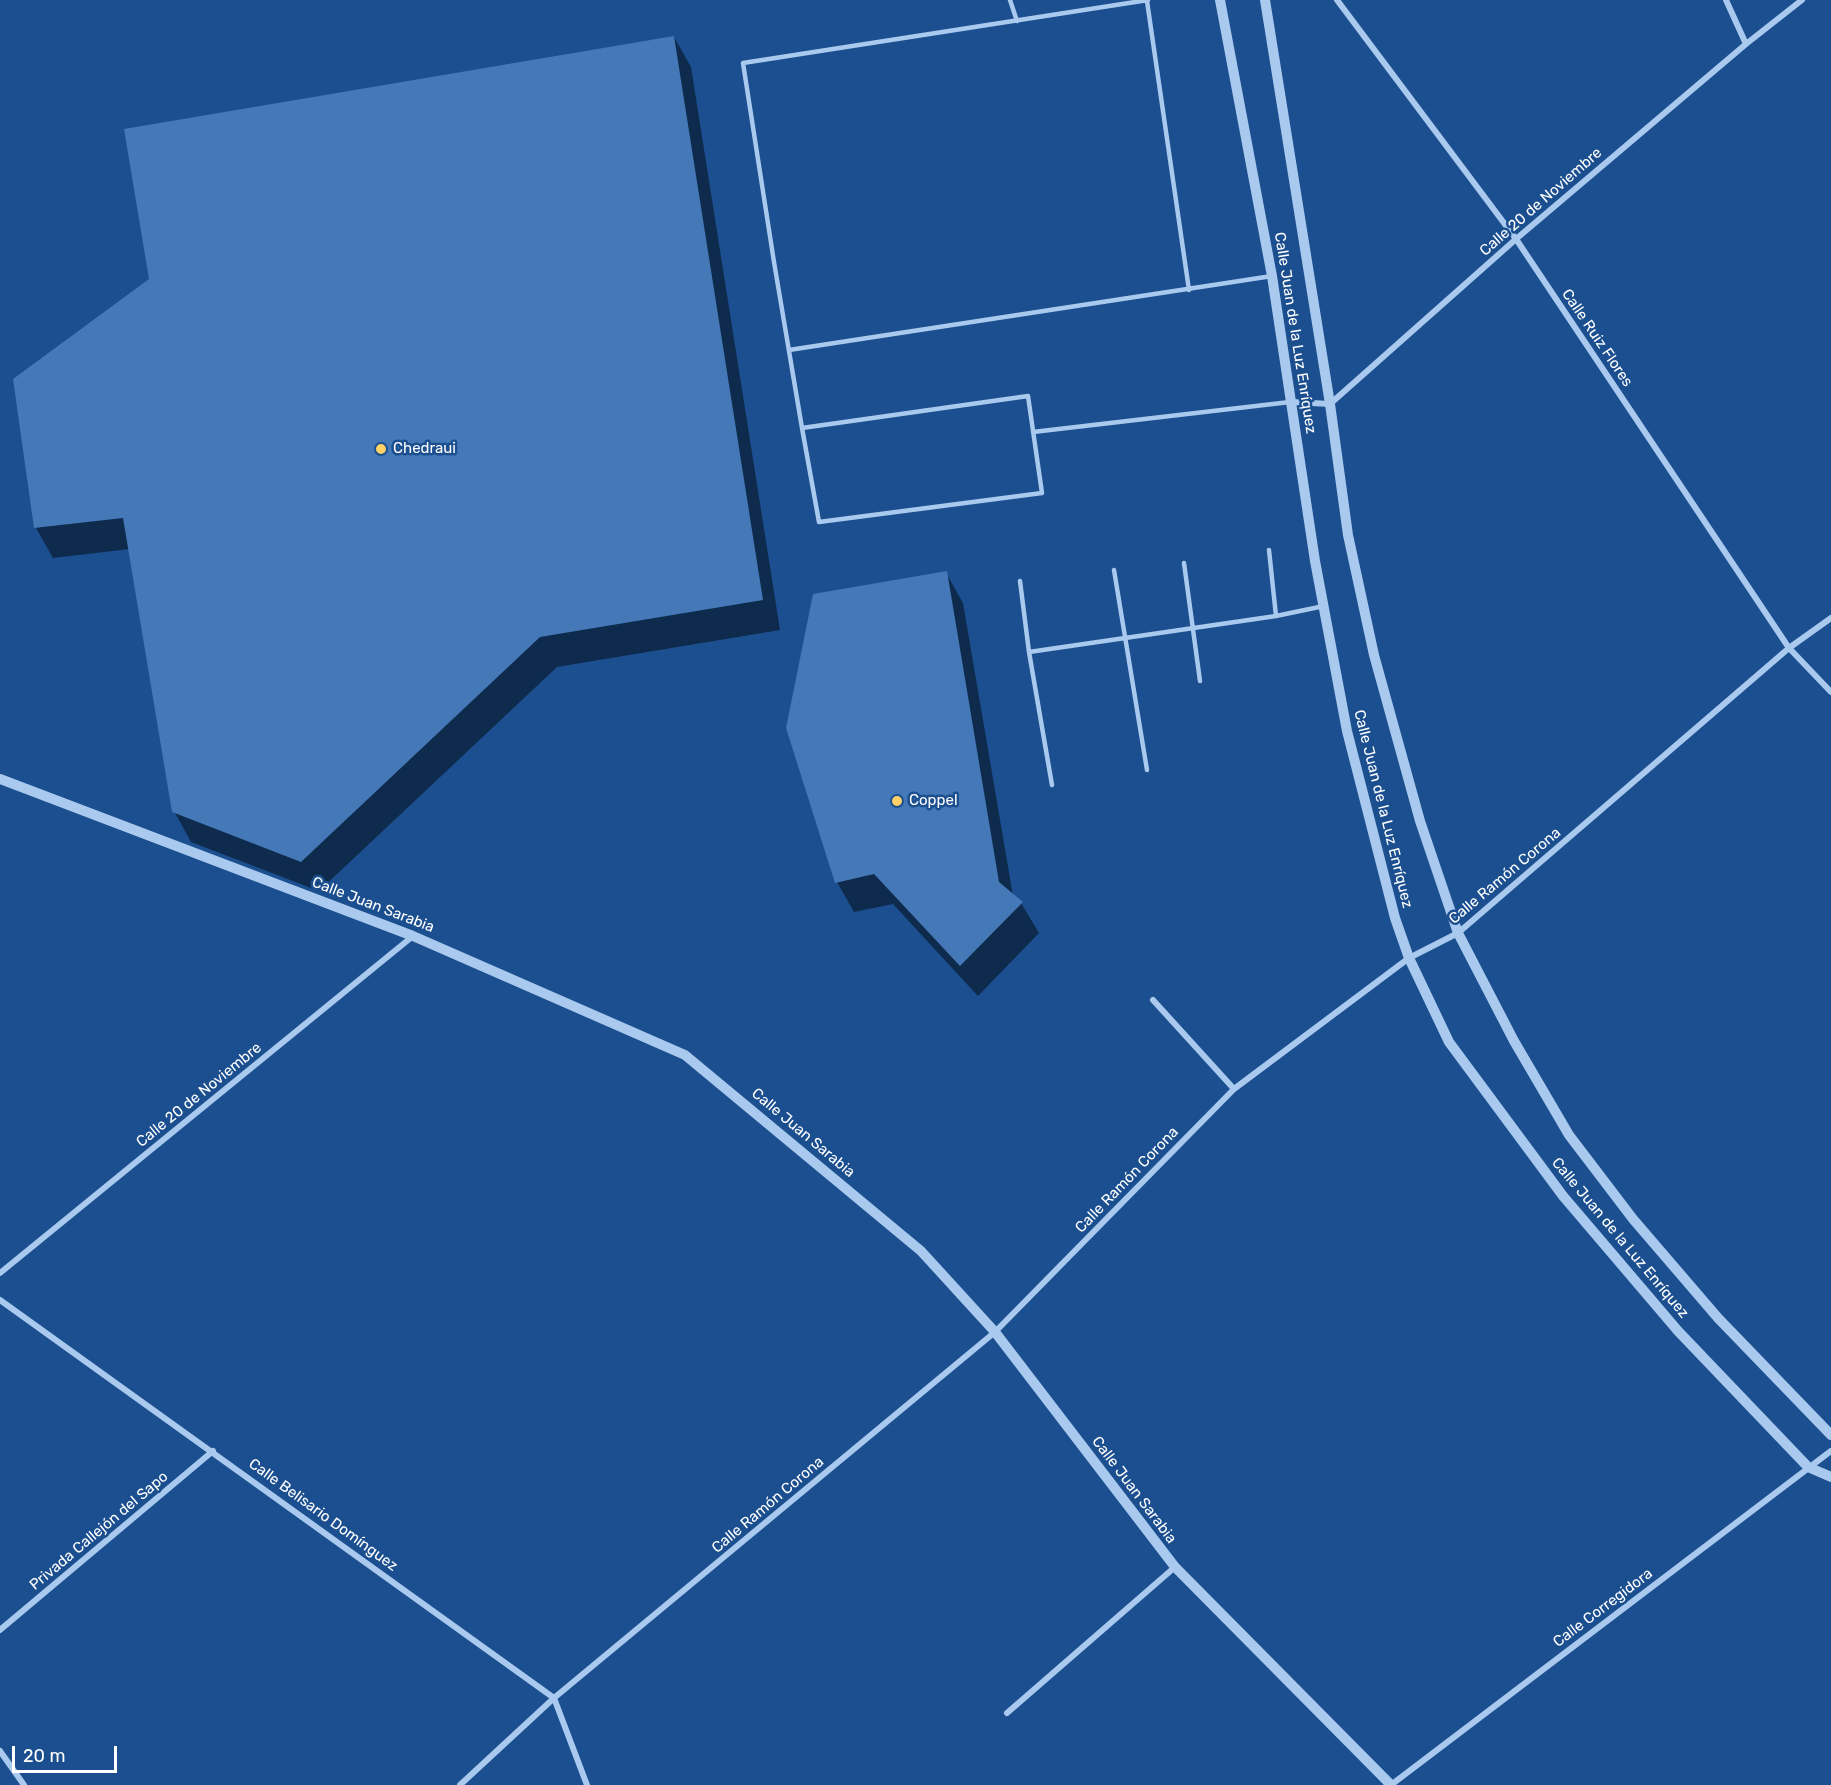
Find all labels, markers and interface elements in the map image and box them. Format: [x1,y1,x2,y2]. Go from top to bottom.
street label: Calle 20 de Noviembre [1476,144,1606,260]
street label: Calle Juan de la Luz Enríquez [1270,231,1320,435]
street label: Calle Ruiz Flores [1558,286,1636,390]
place label: Chedraui [393,440,456,458]
marker: Chedraui [374,442,388,456]
street label: Calle Juan de la Luz Enríquez [1350,708,1416,910]
place label: Coppel [909,792,958,810]
marker: Coppel [890,794,904,808]
street label: Calle Ramón Corona [1445,824,1565,928]
street label: Calle Juan Sarabia [309,873,437,937]
street label: Calle 20 de Noviembre [133,1039,265,1151]
street label: Calle Juan Sarabia [748,1084,858,1182]
street label: Calle Ramón Corona [1072,1123,1182,1237]
street label: Calle Juan de la Luz Enríquez [1548,1154,1692,1322]
street label: Calle Juan Sarabia [1088,1433,1180,1547]
street label: Calle Ramón Corona [708,1453,828,1557]
street label: Calle Belisario Domínguez [245,1455,401,1575]
street label: Privada Callejón del Sapo [26,1468,172,1594]
street label: Calle Corregidora [1550,1565,1656,1651]
scale bar [15,1734,120,1772]
text: 20 m [23,1745,65,1767]

